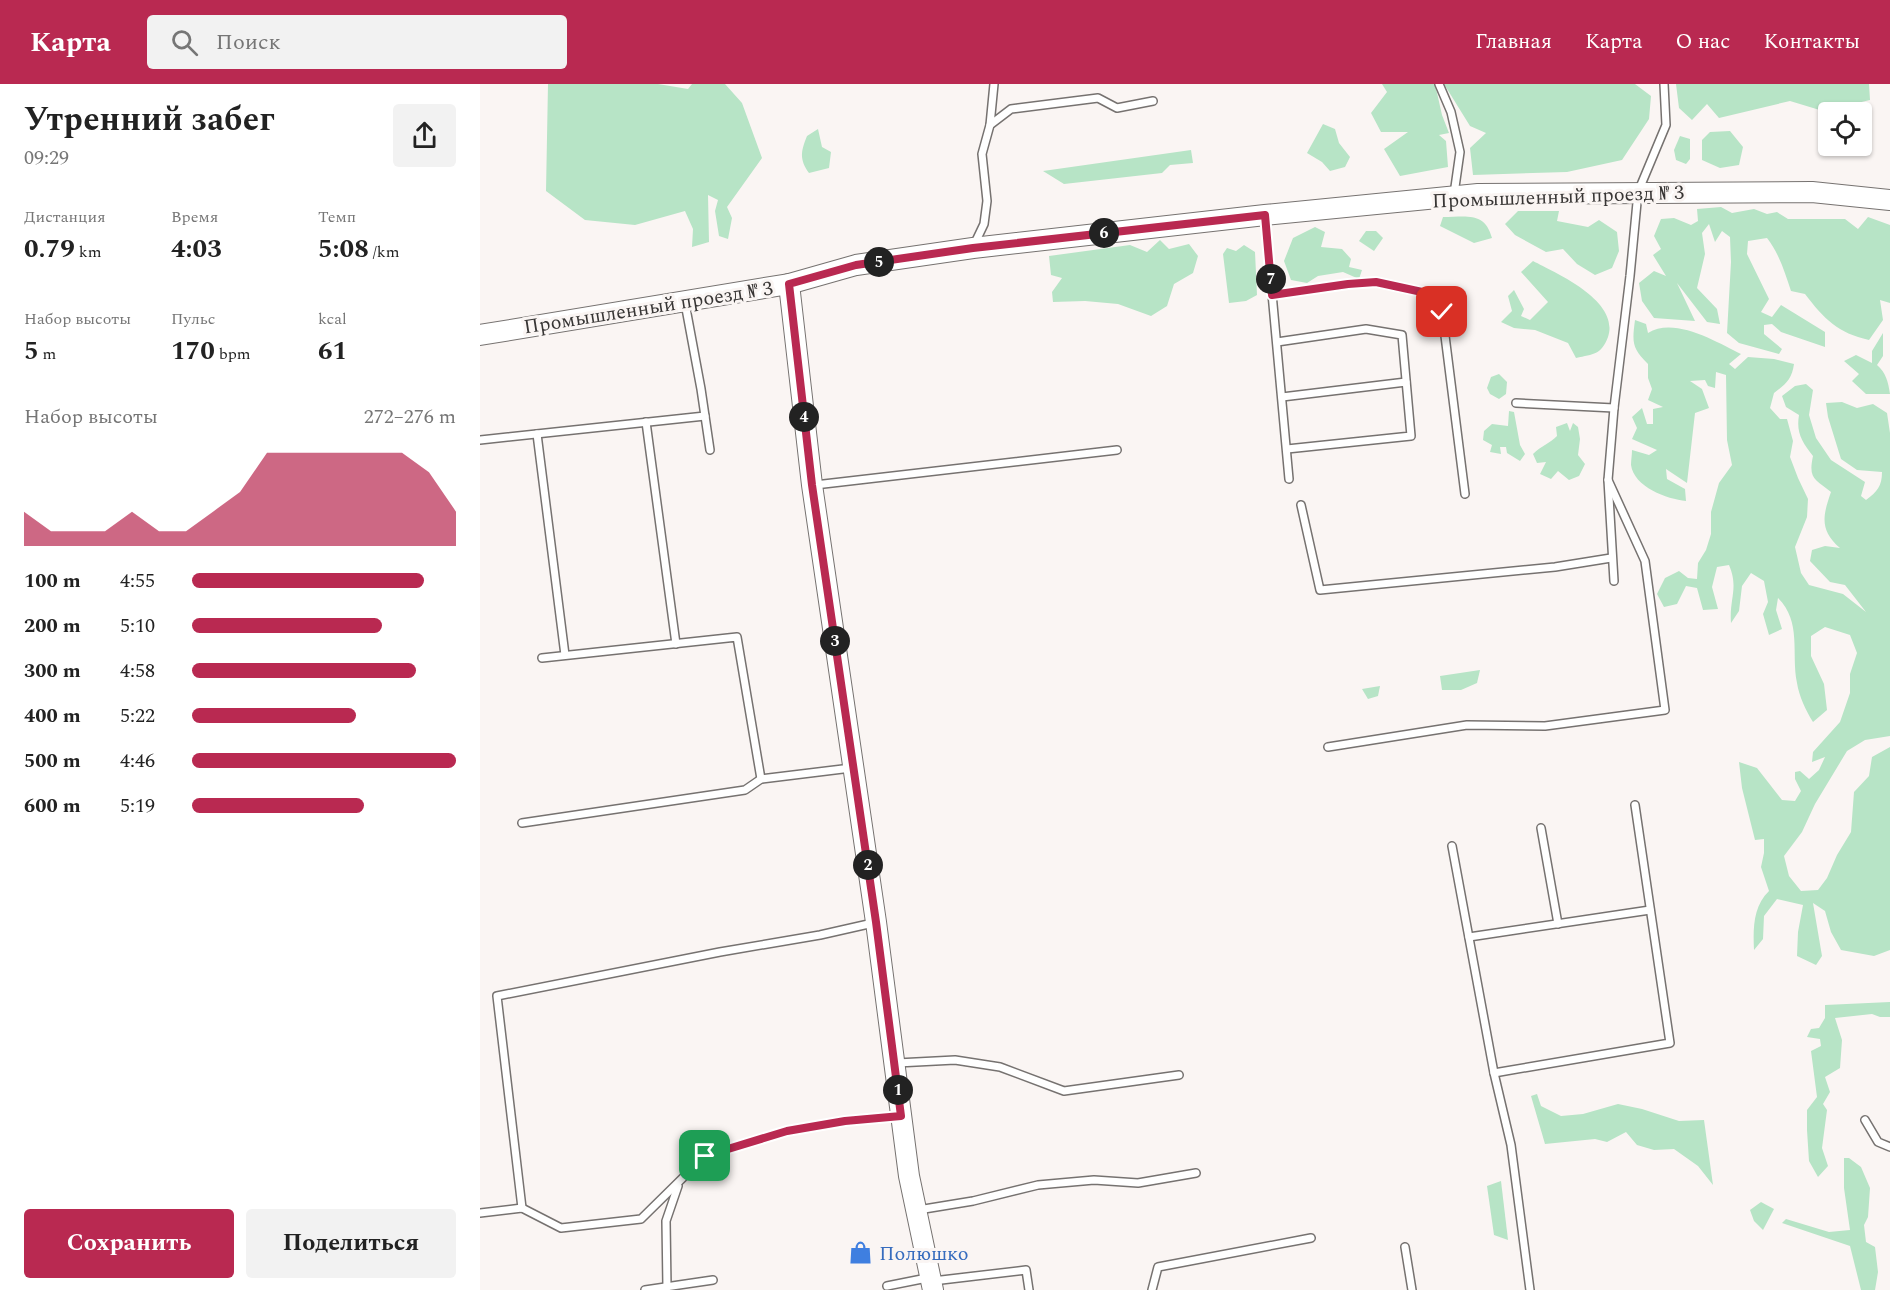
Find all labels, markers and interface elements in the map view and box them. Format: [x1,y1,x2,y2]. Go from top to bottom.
search box [147,15,567,69]
text: Карта [30,21,111,64]
icon: search [168,26,201,59]
text: Поиск [216,26,281,59]
text: Главная [1475,26,1552,58]
text: Карта [1585,26,1642,58]
text: О нас [1675,26,1730,58]
text: Контакты [1763,26,1860,58]
text: Утренний забег [24,95,275,145]
map controls [1818,102,1872,156]
button: locate [1818,102,1872,156]
button: share [393,104,456,167]
text: 09:29 [24,143,69,173]
street label: Промышленный проезд № 3 [1432,178,1684,216]
text: Дистанция [24,205,106,229]
text: Время [171,205,218,229]
text: Темп [318,205,356,229]
pin: 6 [1089,218,1119,248]
text: 6 [1100,221,1108,245]
text: 0.79 [24,229,75,269]
text: 4:03 [171,229,222,269]
text: 5:08 [318,229,369,269]
text: km [75,240,101,264]
text: /km [369,240,399,264]
pin: 5 [864,247,894,277]
text: 5 [875,250,883,274]
pin: 7 [1256,264,1286,294]
text: 7 [1267,267,1275,291]
street label: Промышленный проезд № 3 [521,273,775,343]
pin [1416,286,1467,337]
icon: check [1425,295,1458,328]
text: Набор высоты [24,307,131,331]
text: Пульс [171,307,215,331]
text: kcal [318,307,347,331]
text: 5 [24,331,39,371]
text: 170 [171,331,215,371]
text: 61 [318,331,347,371]
text: m [39,342,56,366]
text: bpm [215,342,251,366]
text: Набор высоты [24,402,158,432]
text: 272–276 m [364,402,456,432]
pin: 4 [789,402,819,432]
text: 4 [800,405,808,429]
text: 100 m [24,566,81,596]
text: 4:55 [120,566,155,596]
text: 200 m [24,611,81,641]
text: 5:10 [120,611,155,641]
pin: 3 [820,626,850,656]
text: 3 [831,629,839,653]
text: 300 m [24,656,81,686]
text: 4:58 [120,656,155,686]
text: 400 m [24,701,81,731]
text: 5:22 [120,701,155,731]
text: 500 m [24,746,81,776]
text: 4:46 [120,746,155,776]
text: 600 m [24,791,81,821]
text: 5:19 [120,791,155,821]
pin: 2 [853,850,883,880]
text: 2 [864,853,872,877]
pin: 1 [883,1075,913,1105]
text: 1 [894,1078,902,1102]
pin [679,1130,730,1181]
icon: arrive [688,1139,721,1172]
button: Сохранить [24,1209,234,1278]
button: Поделиться [246,1209,456,1278]
place label: Полюшко [879,1239,969,1269]
shop icon: Полюшко [848,1240,874,1266]

